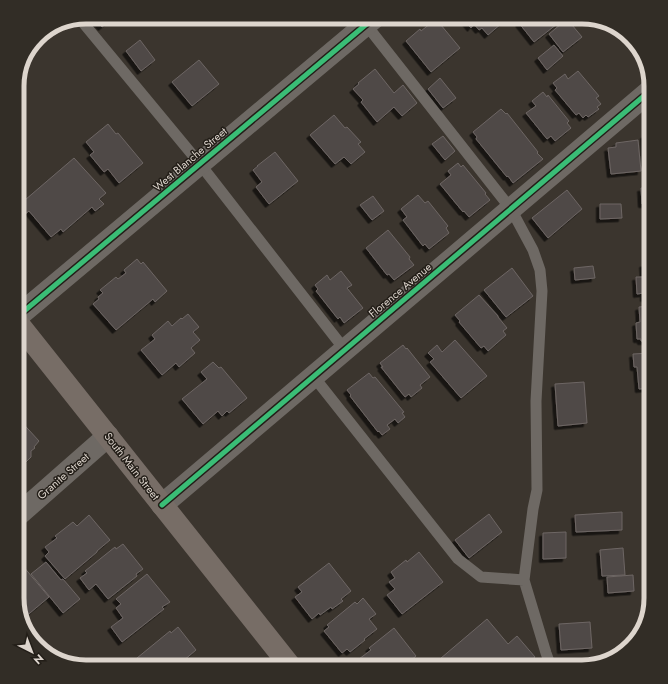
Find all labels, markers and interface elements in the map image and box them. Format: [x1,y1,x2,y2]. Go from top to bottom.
street label: West Blanche Street [150,123,231,195]
street label: Florence Avenue [365,259,435,321]
street label: South Main Street [100,429,164,503]
street label: Granite Street [34,449,93,503]
north arrow [12,632,52,672]
text: N [30,651,47,668]

